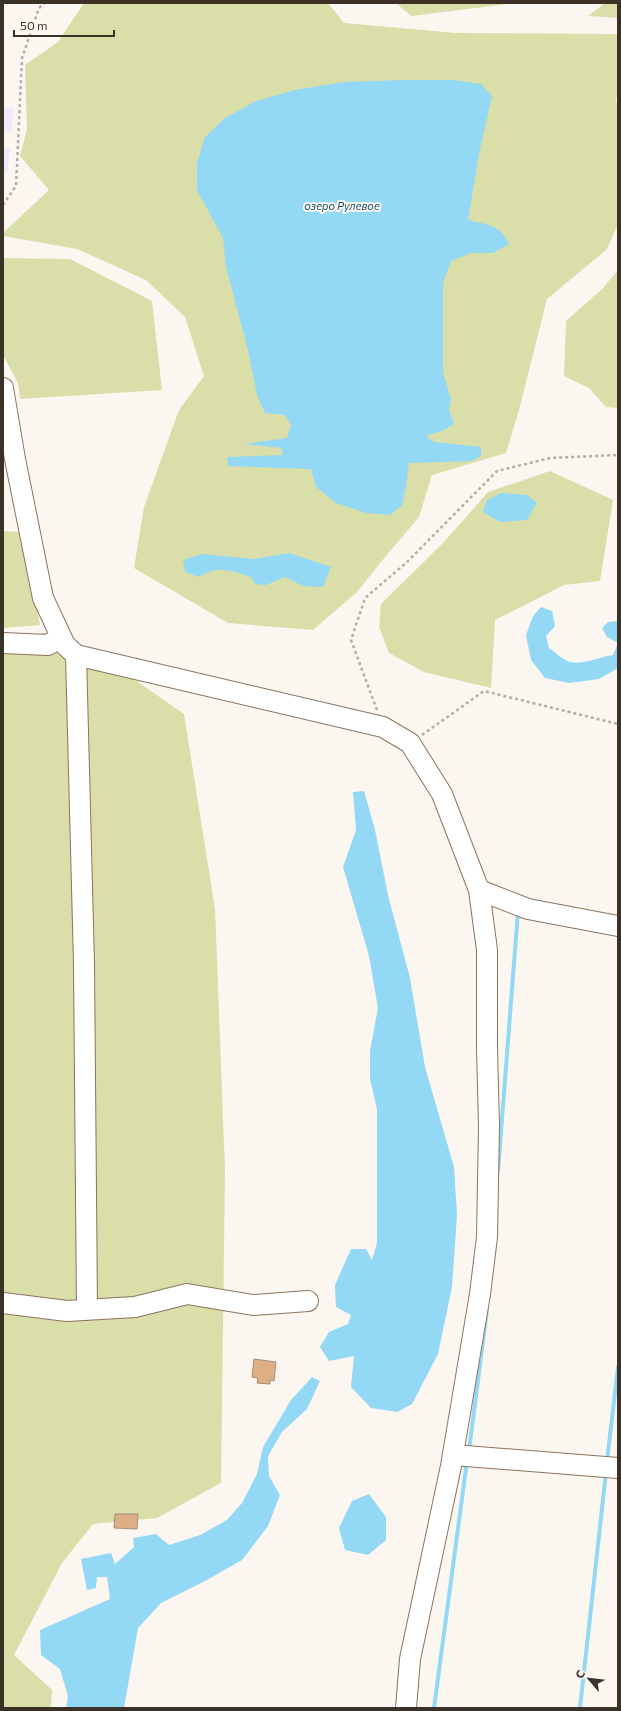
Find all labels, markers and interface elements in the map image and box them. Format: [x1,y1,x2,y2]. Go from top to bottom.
scale bar [14,12,114,38]
text: 50 m [20,18,48,32]
water label: озеро Рулевое [304,199,380,212]
north arrow [569,1659,609,1699]
text: С [572,1667,587,1680]

